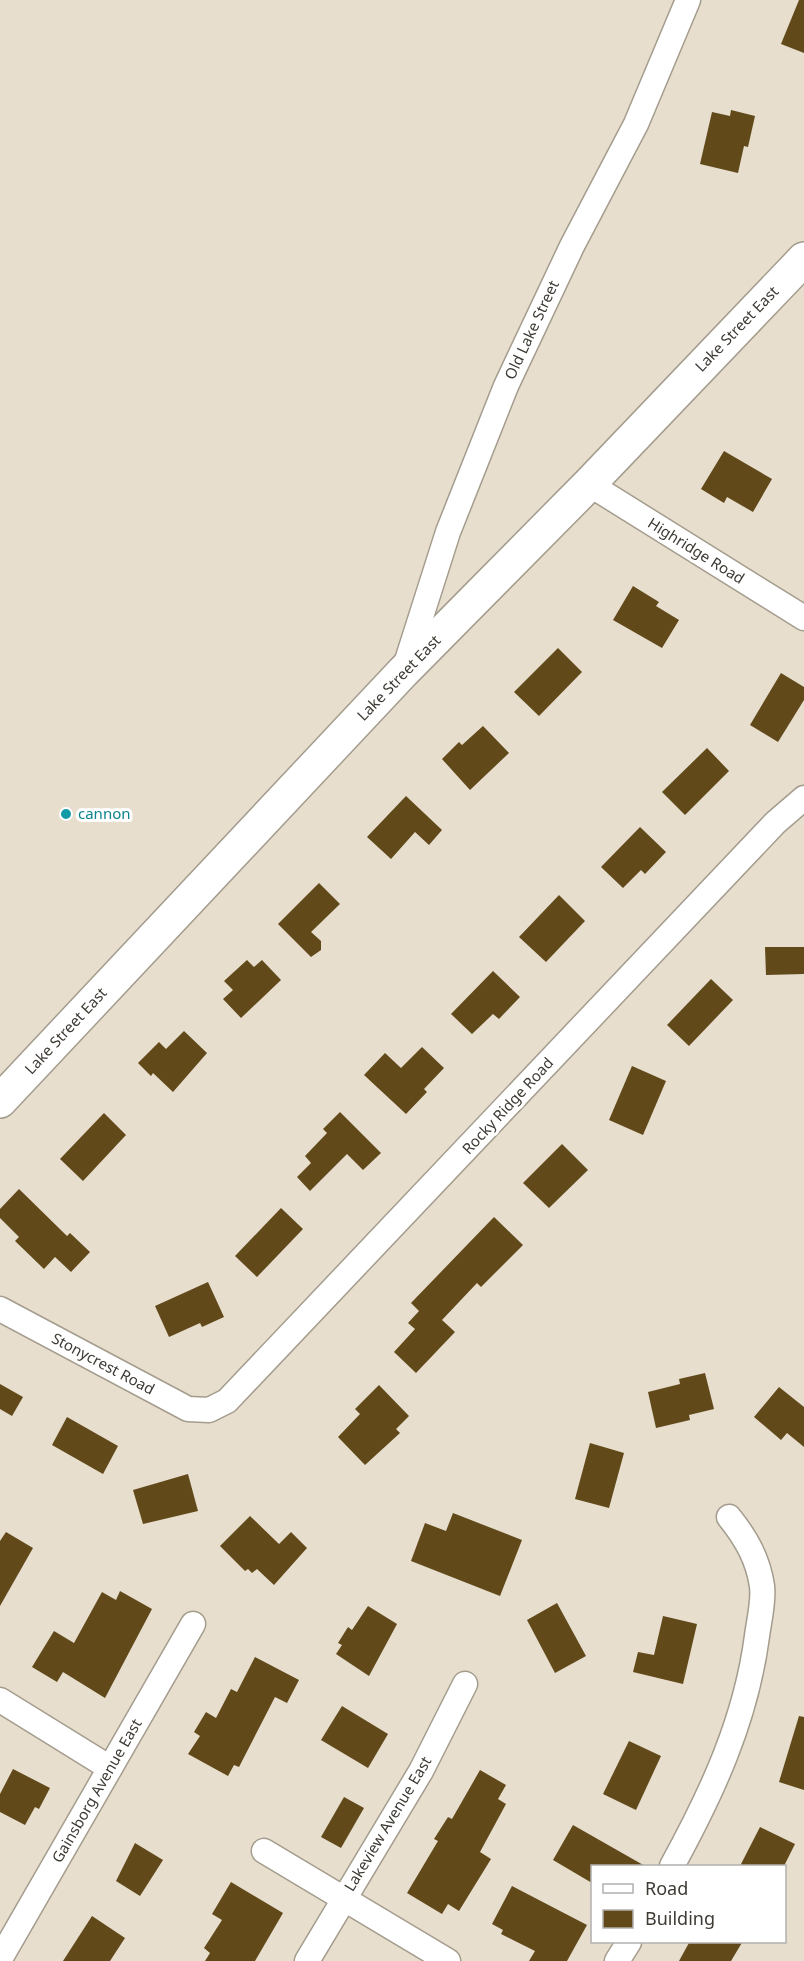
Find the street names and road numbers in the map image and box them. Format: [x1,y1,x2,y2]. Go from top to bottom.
street label: Old Lake Street [499,276,563,382]
street label: Lake Street East [690,281,783,375]
street label: Highridge Road [644,512,749,588]
street label: Lake Street East [352,630,445,724]
street label: Lake Street East [20,982,111,1078]
street label: Rocky Ridge Road [457,1053,557,1158]
street label: Stonycrest Road [49,1328,158,1399]
street label: Gainsborg Avenue East [47,1714,146,1866]
street label: Lakeview Avenue East [339,1752,436,1895]

